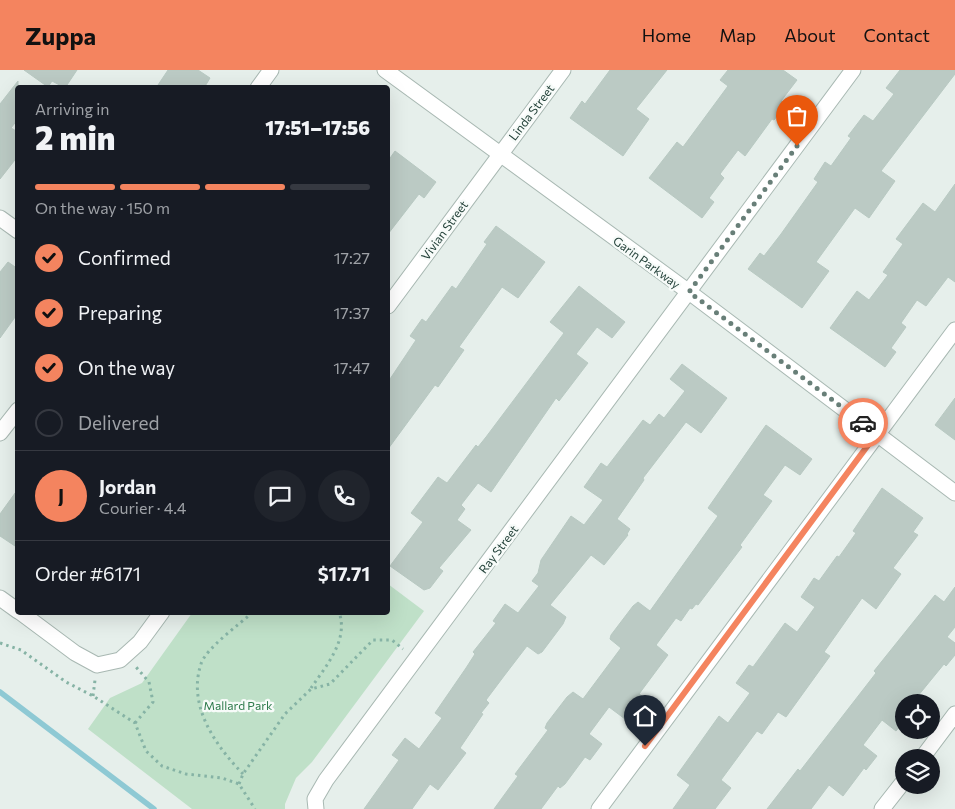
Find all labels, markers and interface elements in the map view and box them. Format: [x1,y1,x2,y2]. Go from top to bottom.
text: Zuppa [25,21,96,50]
text: Home [642,24,691,46]
text: Map [719,24,756,46]
text: About [784,24,836,46]
text: Contact [864,24,930,46]
street label: Linda Street [505,81,557,143]
pin [776,95,818,146]
text: Arriving in [35,99,109,118]
icon: bag [783,102,811,130]
text: 17:51–17:56 [265,116,370,139]
text: 2 min [35,117,115,157]
text: On the way · 150 m [35,198,170,217]
street label: Vivian Street [418,198,470,262]
street label: Garin Parkway [611,233,683,291]
icon: check [35,244,63,272]
text: Confirmed [78,246,171,269]
text: 17:27 [334,248,370,267]
icon: check [35,299,63,327]
text: Preparing [78,301,162,324]
text: 17:37 [333,303,370,322]
icon: check [35,354,63,382]
text: On the way [78,356,175,379]
text: 17:47 [333,358,370,377]
courier [838,398,888,448]
icon: car [849,409,877,437]
text: Delivered [78,411,159,434]
button: chat [254,470,306,522]
button: phone [318,470,370,522]
text: Jordan [99,475,156,498]
text: J [58,484,64,507]
text: Courier · 4.4 [99,498,186,517]
street label: Ray Street [475,522,521,576]
text: Order #6171 [35,562,141,585]
text: $17.71 [318,562,370,585]
map controls [895,694,940,794]
button: locate [895,694,940,739]
pin [624,695,666,746]
park label: Mallard Park [204,698,273,712]
icon: home [631,702,659,730]
button: layers [895,749,940,794]

